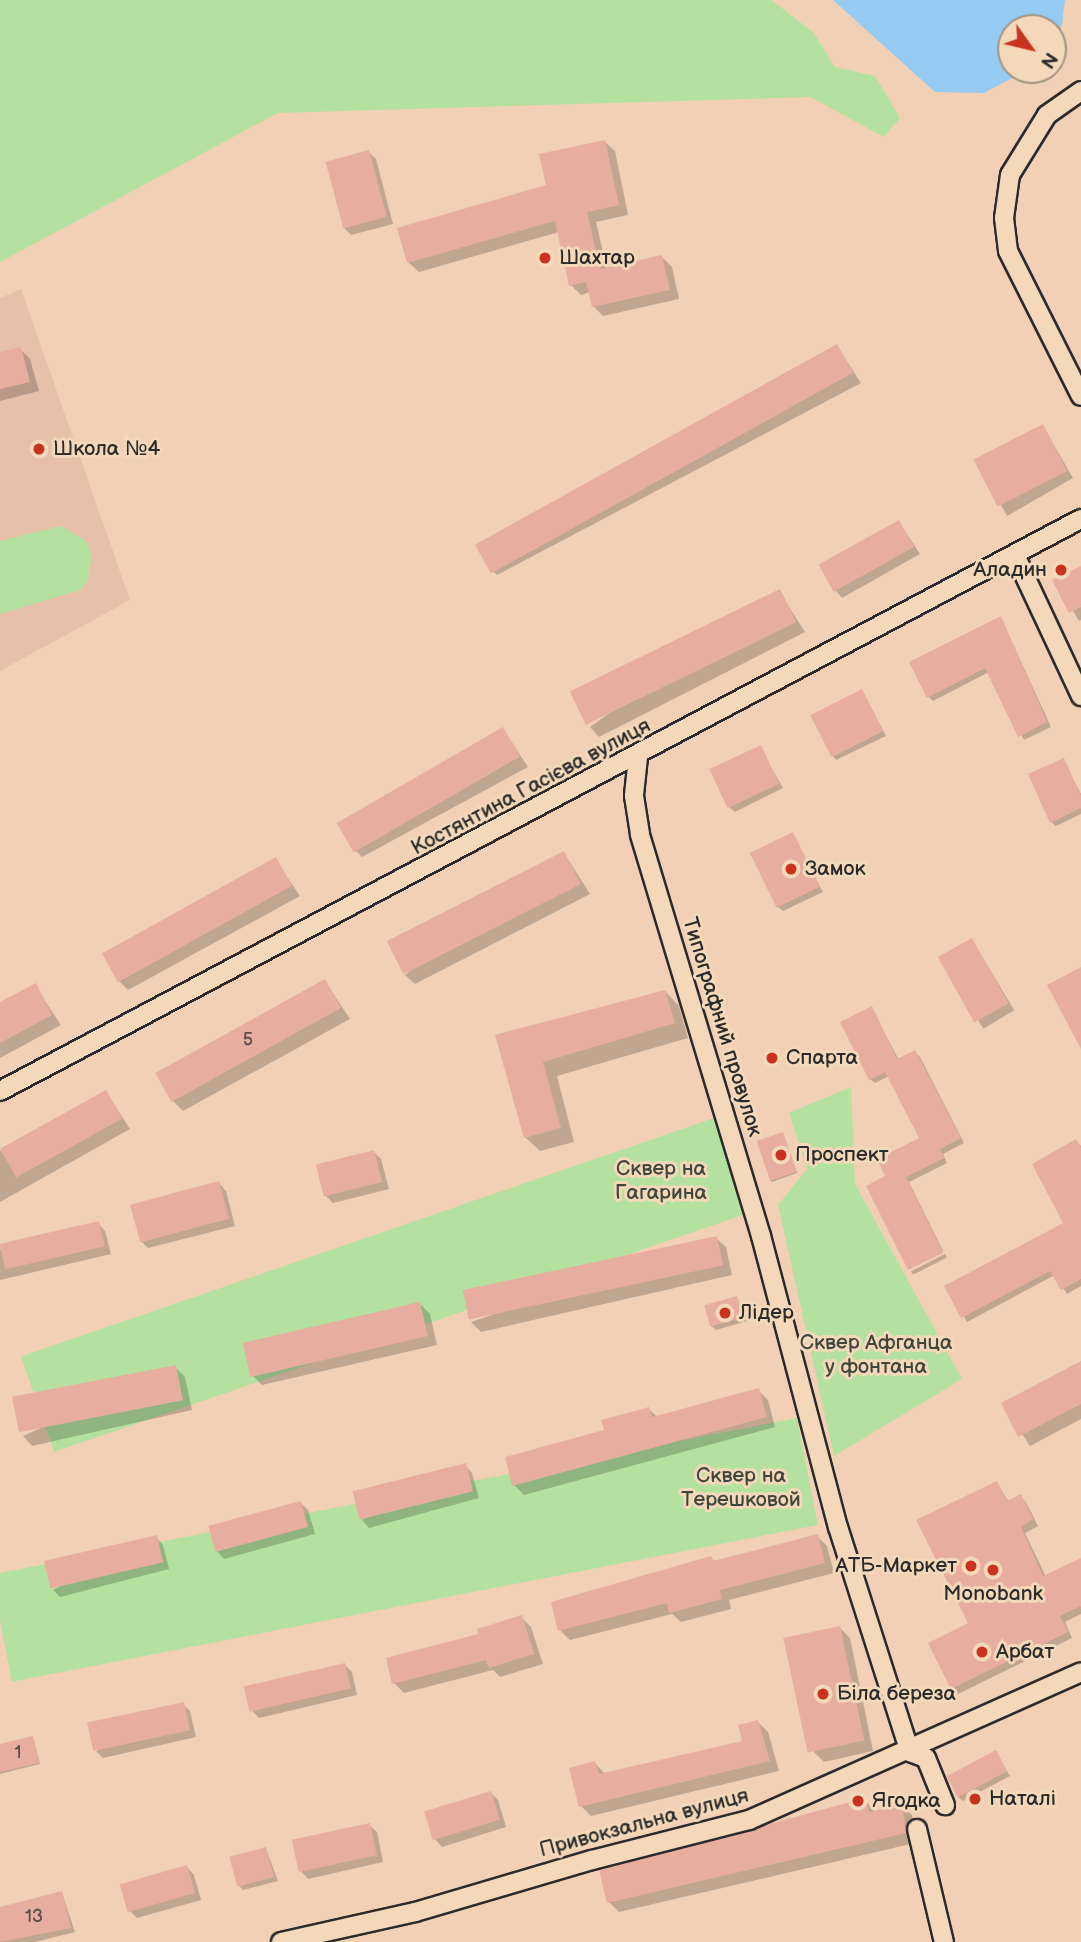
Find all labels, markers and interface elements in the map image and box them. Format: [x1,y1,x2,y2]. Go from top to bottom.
north arrow [997,14,1067,84]
text: N [1035,48,1062,72]
place label: Шахтар [559,245,635,271]
marker: Шахтар [537,250,553,266]
place label: Школа №4 [53,436,160,462]
marker: Школа №4 [31,441,47,457]
place label: Аладин [974,557,1047,583]
marker: Аладин [1053,562,1069,578]
street label: Костянтина Гасієва вулиця [407,713,655,861]
place label: Замок [805,856,866,882]
marker: Замок [783,861,799,877]
street label: Типографний провулок [677,914,767,1140]
house number: 5 [243,1029,253,1051]
place label: Спарта [786,1045,858,1071]
marker: Спарта [764,1050,780,1066]
place label: Проспект [795,1142,889,1168]
marker: Проспект [773,1147,789,1163]
park label: Сквер на Гагарина [615,1156,707,1206]
place label: Лідер [739,1300,794,1326]
marker: Лідер [717,1305,733,1321]
park label: Сквер Афганца у фонтана [800,1330,952,1380]
park label: Сквер на Терешковой [681,1463,801,1513]
place label: АТБ-Маркет [835,1553,957,1579]
marker: АТБ-Маркет [963,1558,979,1574]
marker: Monobank [985,1562,1001,1578]
place label: Monobank [943,1581,1043,1607]
place label: Арбат [996,1639,1054,1665]
marker: Арбат [974,1644,990,1660]
place label: Біла береза [837,1681,956,1707]
marker: Біла береза [815,1686,831,1702]
house number: 1 [15,1742,21,1764]
street label: Привокзальна вулиця [537,1783,751,1863]
place label: Наталі [989,1786,1056,1812]
place label: Ягодка [872,1788,941,1814]
marker: Наталі [967,1791,983,1807]
marker: Ягодка [850,1793,866,1809]
house number: 13 [25,1906,43,1928]

